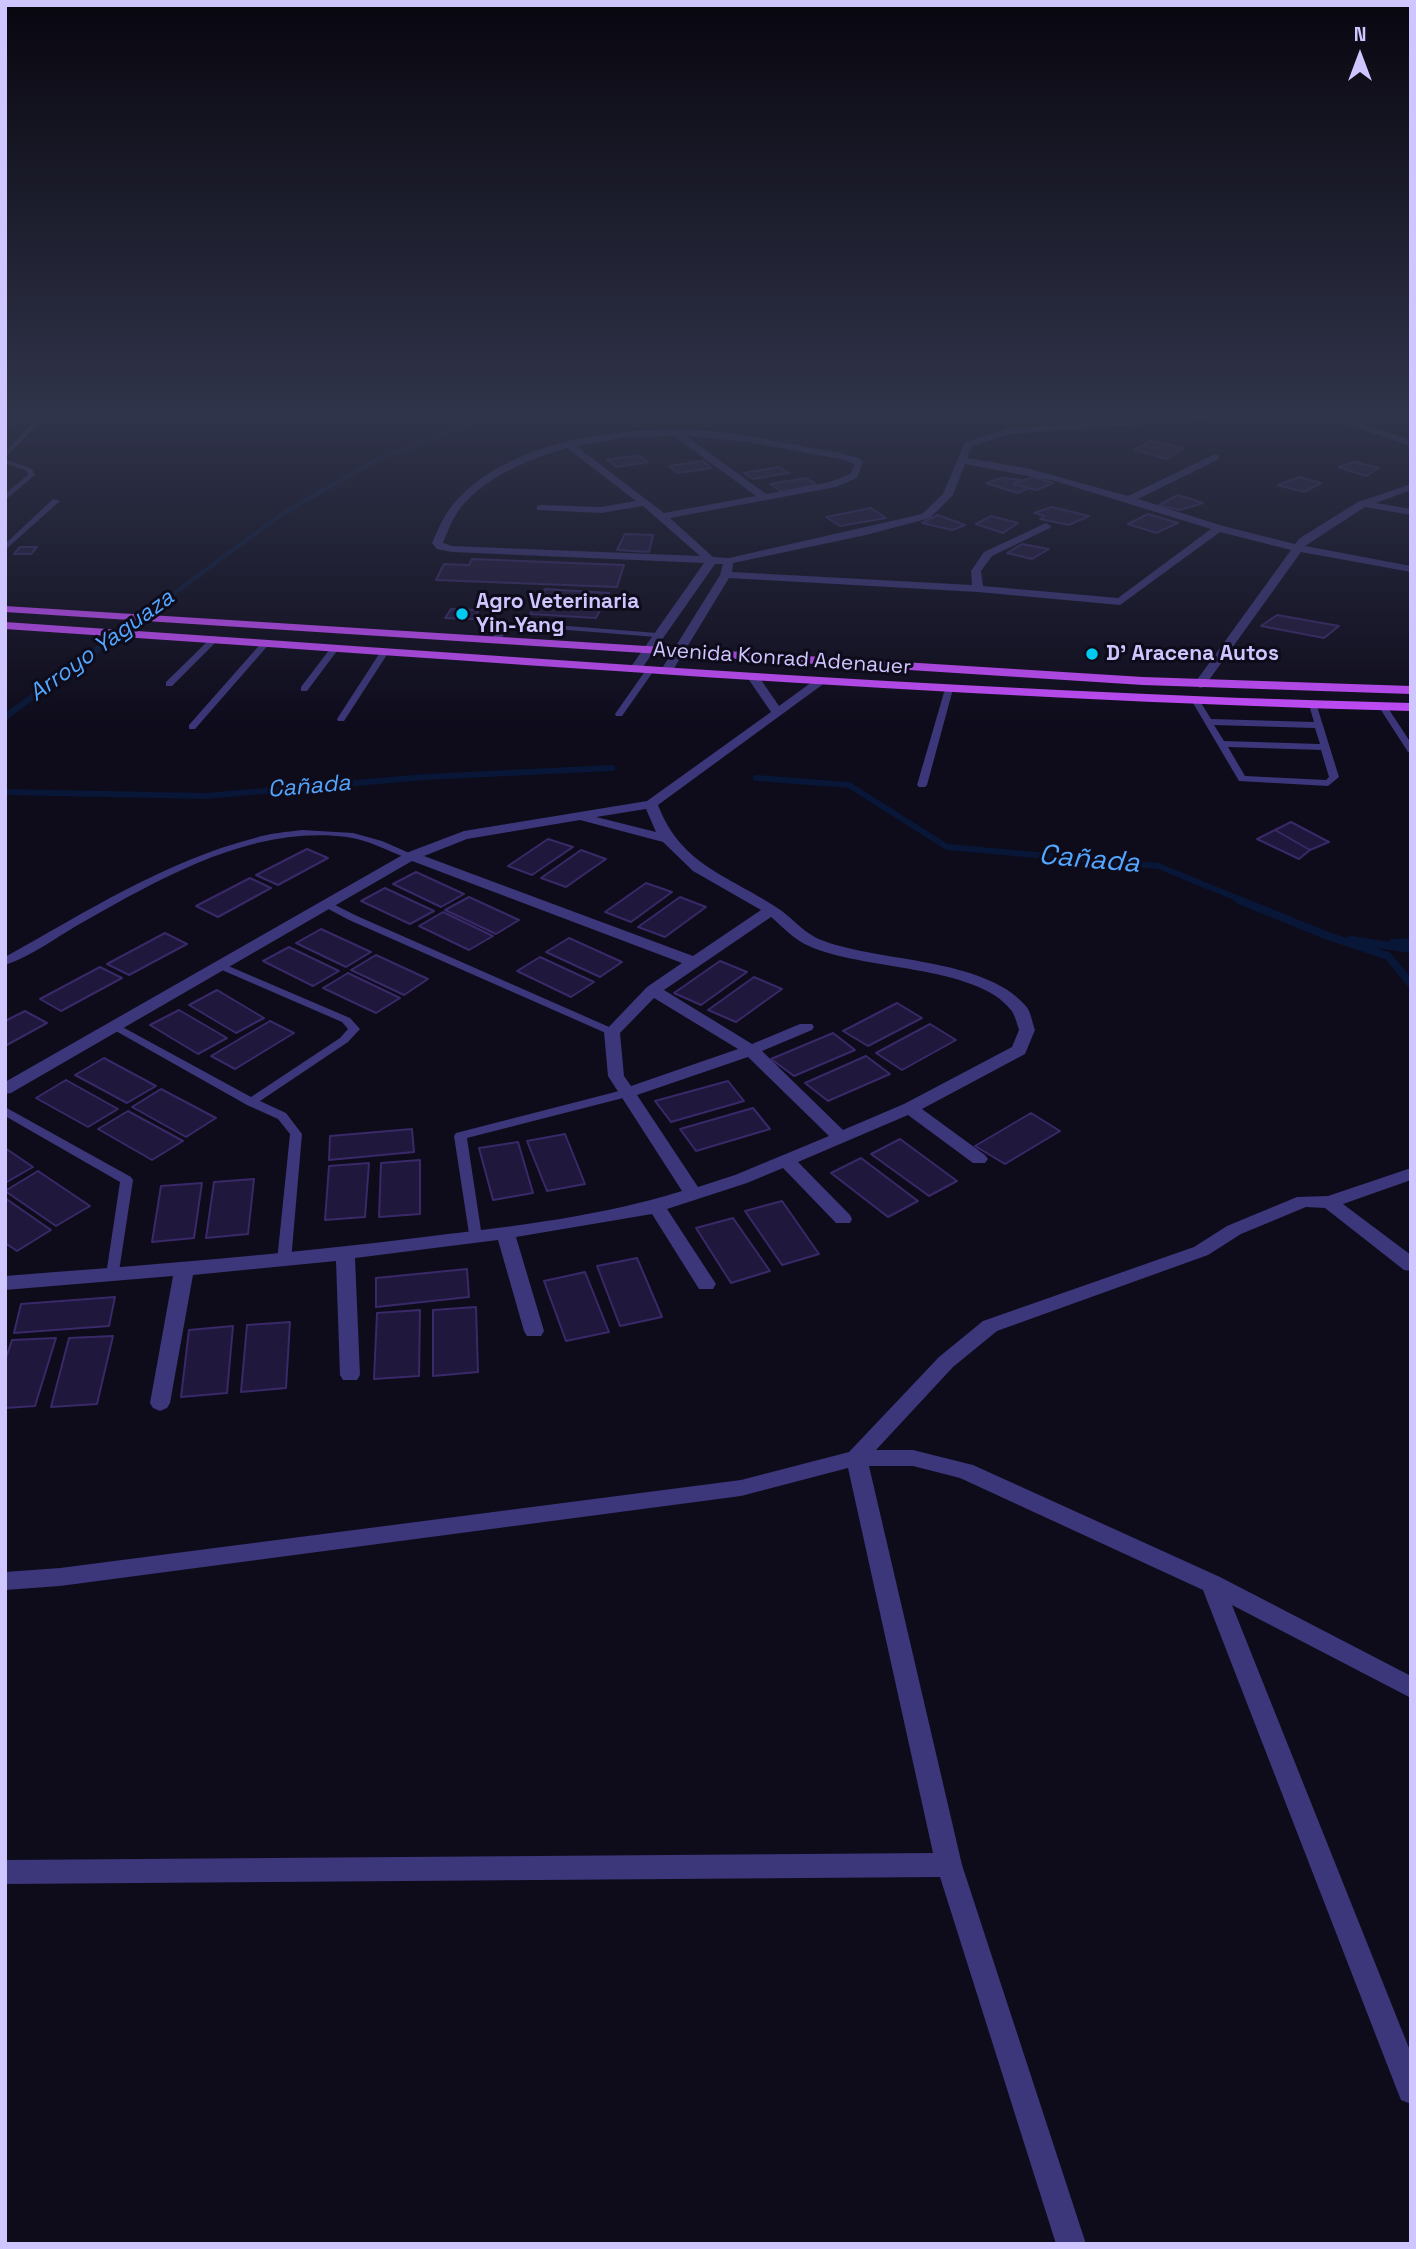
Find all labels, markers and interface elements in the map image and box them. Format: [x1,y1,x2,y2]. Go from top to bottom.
north arrow [1325,21,1395,91]
text: N [1354,22,1366,47]
water label: Arroyo Yaguaza [24,584,180,708]
place label: Agro Veterinaria Yin-Yang [476,589,639,639]
marker: Agro Veterinaria Yin-Yang [454,606,470,622]
street label: Avenida Konrad Adenauer [652,637,912,681]
place label: D' Aracena Autos [1106,641,1279,667]
marker: D' Aracena Autos [1084,646,1100,662]
water label: Cañada [266,770,352,804]
water label: Cañada [1037,839,1141,881]

